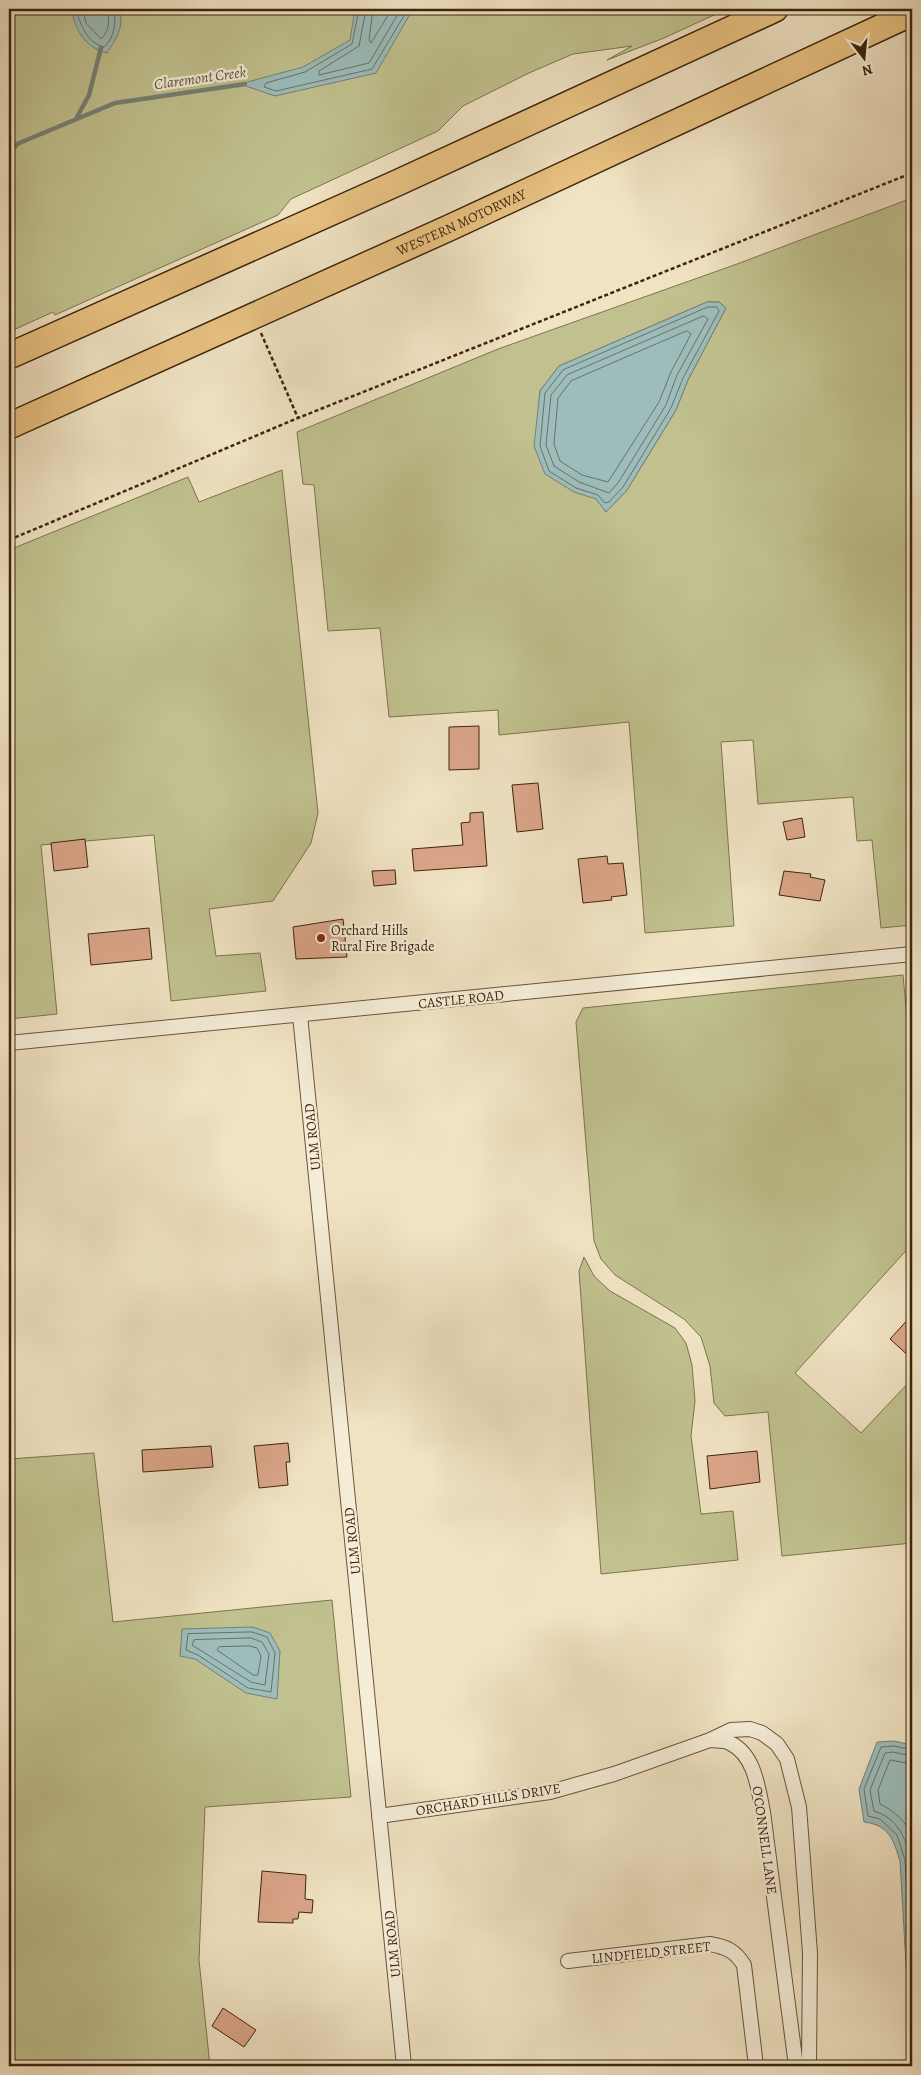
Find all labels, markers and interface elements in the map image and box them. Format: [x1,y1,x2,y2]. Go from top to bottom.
north arrow [838,32,888,82]
text: N [860,59,875,81]
water label: Claremont Creek [153,62,248,94]
street label: WESTERN MOTORWAY [393,184,530,261]
place label: Orchard Hills Rural Fire Brigade [331,921,434,956]
marker: Orchard Hills Rural Fire Brigade [315,932,327,944]
street label: CASTLE ROAD [417,986,505,1013]
street label: ULM ROAD [300,1102,325,1171]
street label: ULM ROAD [340,1506,365,1575]
street label: ORCHARD HILLS DRIVE [414,1779,562,1820]
street label: O'CONNELL LANE [748,1785,782,1895]
street label: ULM ROAD [380,1909,405,1978]
street label: LINDFIELD STREET [591,1937,712,1968]

